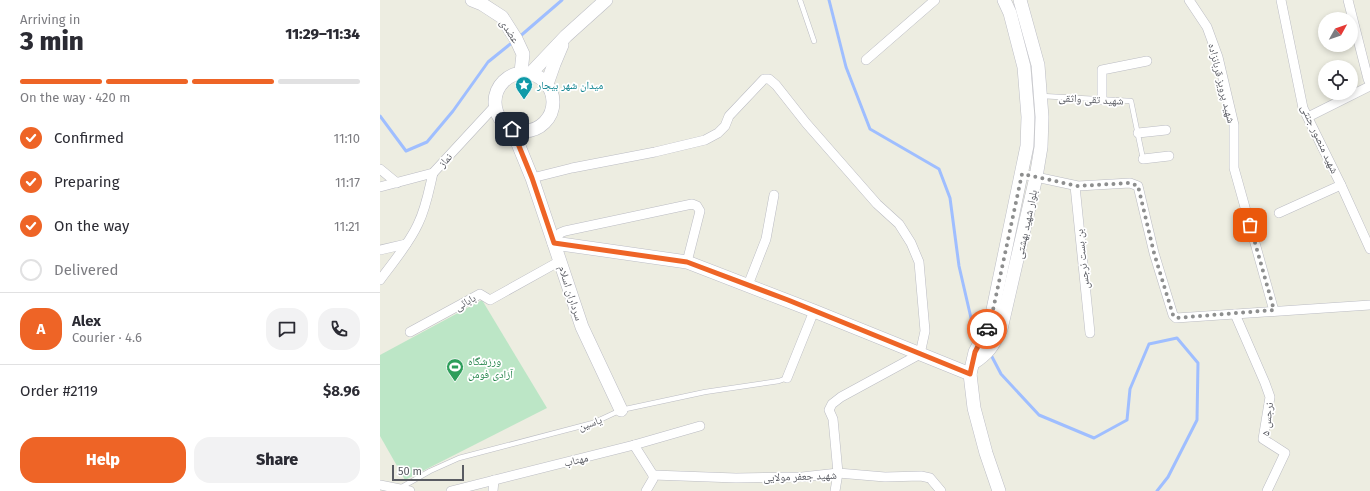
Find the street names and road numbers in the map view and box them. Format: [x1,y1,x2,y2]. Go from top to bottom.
street label: عضدی [497,17,522,46]
street label: شهید پرویز قربانزاده [1205,42,1238,125]
street label: شهید تقی واثقی [1058,91,1124,108]
street label: شهید منصور جنتی [1298,103,1341,176]
street label: نماز [435,151,455,171]
street label: بلوار شهید بهشتی [1013,188,1040,260]
street label: بن بست نرجس [1073,228,1092,290]
street label: سرداران اسلام [556,264,586,322]
street label: بابائی [452,291,478,314]
street label: نرجس ۵ [1259,402,1276,436]
street label: یاسین [577,413,604,434]
street label: مهتاب [563,451,590,470]
street label: شهید جعفر مولایی [763,469,837,484]

